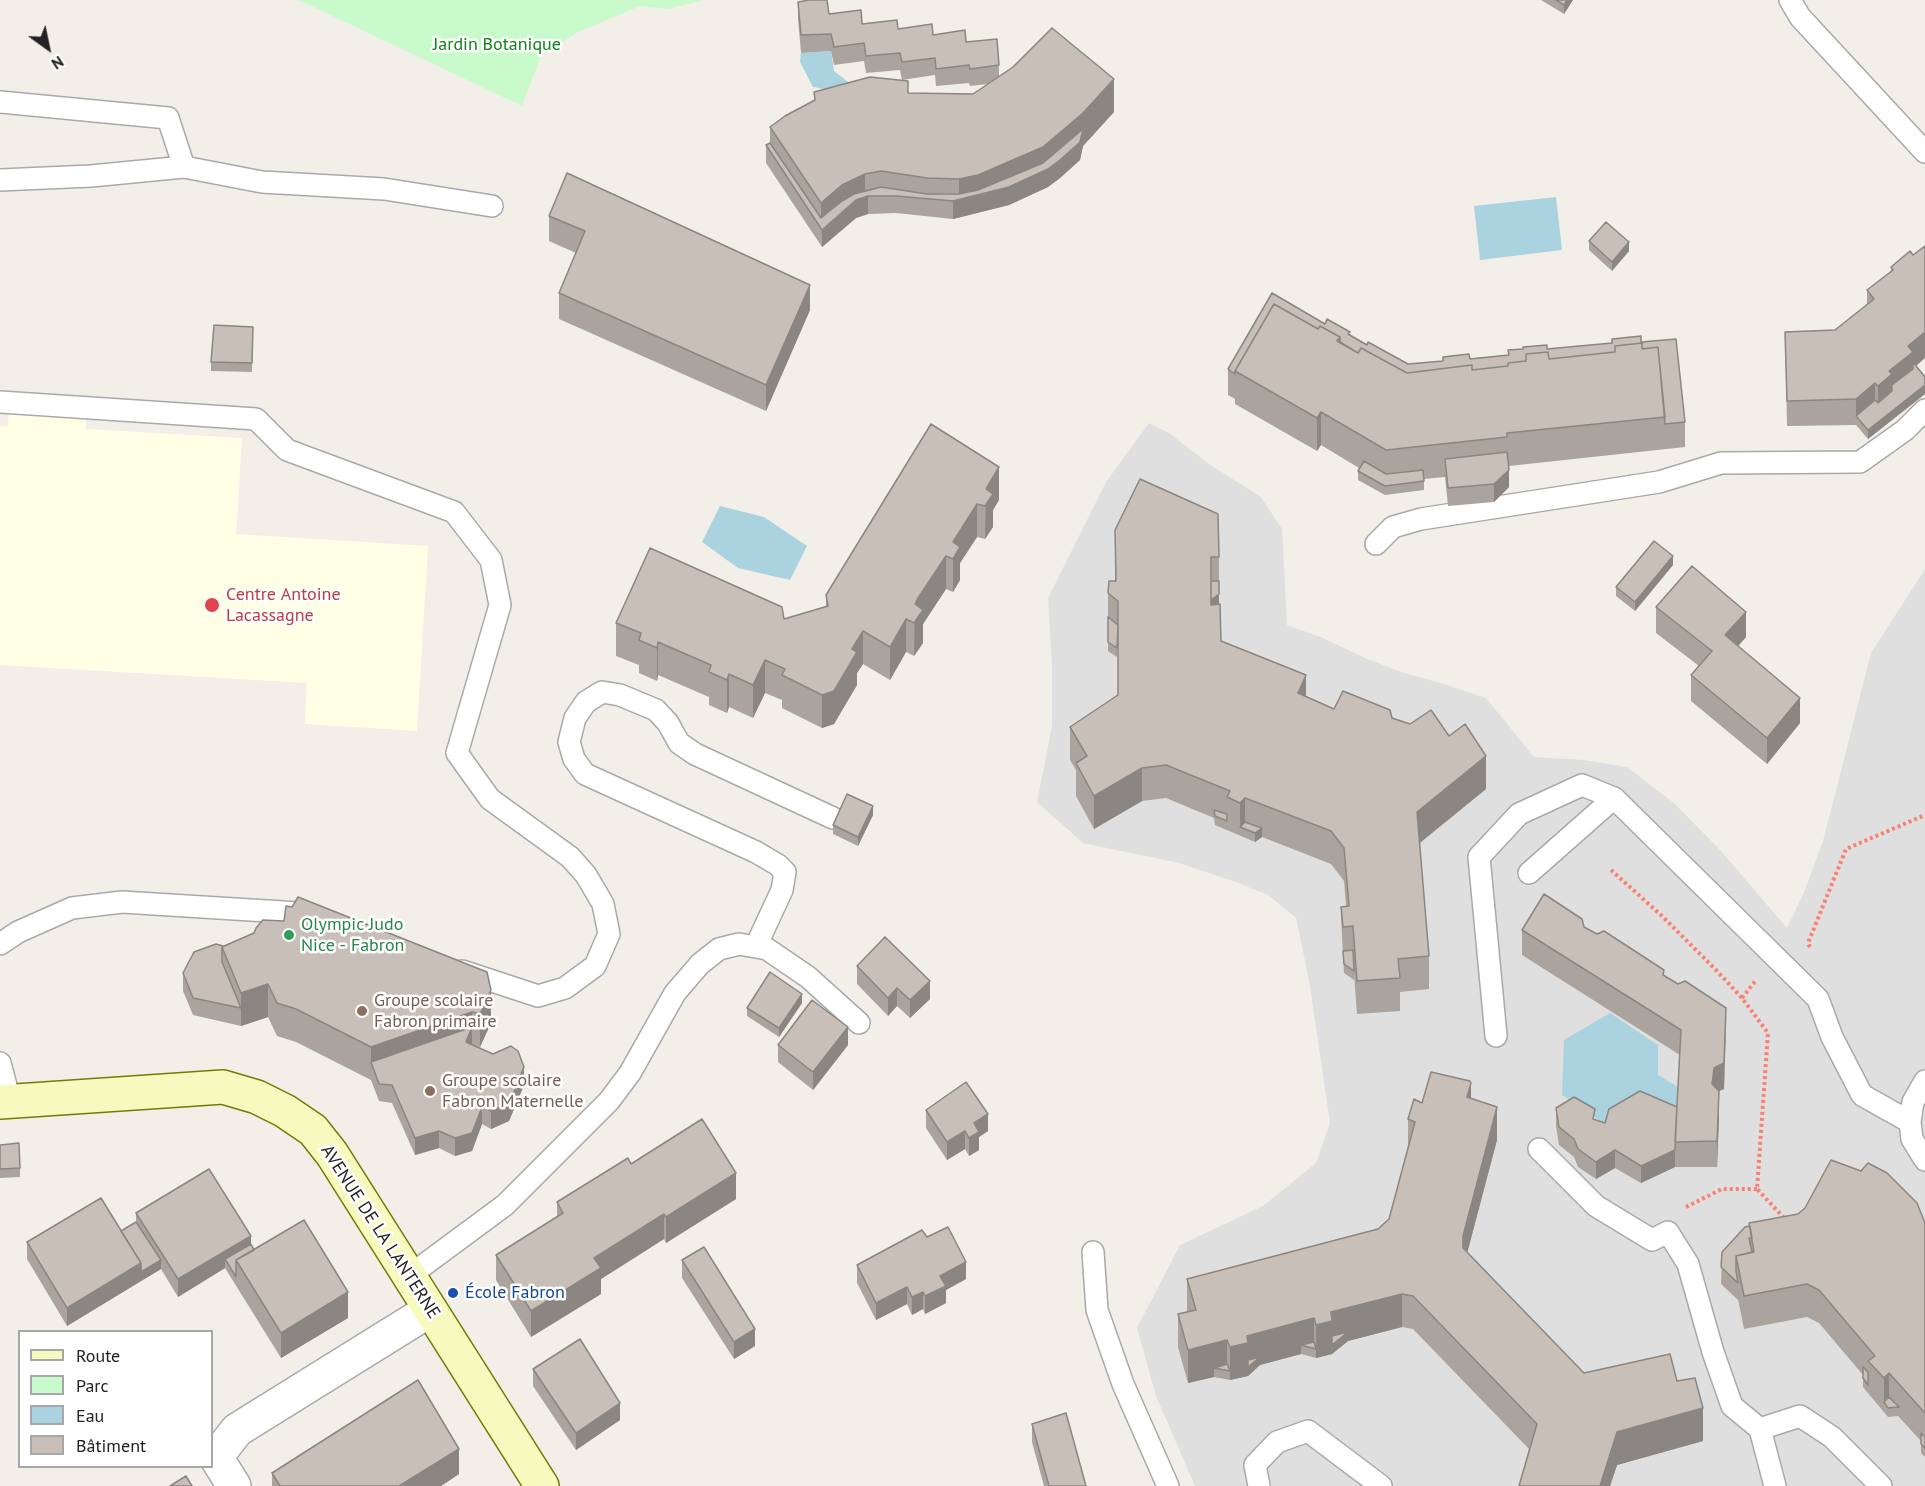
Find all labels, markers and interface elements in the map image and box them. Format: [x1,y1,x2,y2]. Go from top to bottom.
north arrow [18,18,78,78]
park label: Jardin Botanique [433,34,561,56]
text: N [48,52,68,74]
place label: Centre Antoine Lacassagne [226,584,341,626]
marker: Centre Antoine Lacassagne [203,596,221,614]
place label: Olympic Judo Nice - Fabron [301,914,404,956]
marker: Olympic Judo Nice - Fabron [282,928,296,942]
place label: Groupe scolaire Fabron primaire [374,990,497,1032]
marker: Groupe scolaire Fabron primaire [355,1004,369,1018]
place label: Groupe scolaire Fabron Maternelle [442,1070,583,1112]
marker: Groupe scolaire Fabron Maternelle [423,1084,437,1098]
street label: AVENUE DE LA LANTERNE [316,1141,444,1323]
place label: École Fabron [465,1282,565,1304]
marker: École Fabron [446,1286,460,1300]
legend [18,1330,213,1468]
text: Route [76,1344,120,1367]
text: Parc [76,1374,109,1397]
text: Eau [76,1404,104,1427]
text: Bâtiment [76,1434,146,1457]

